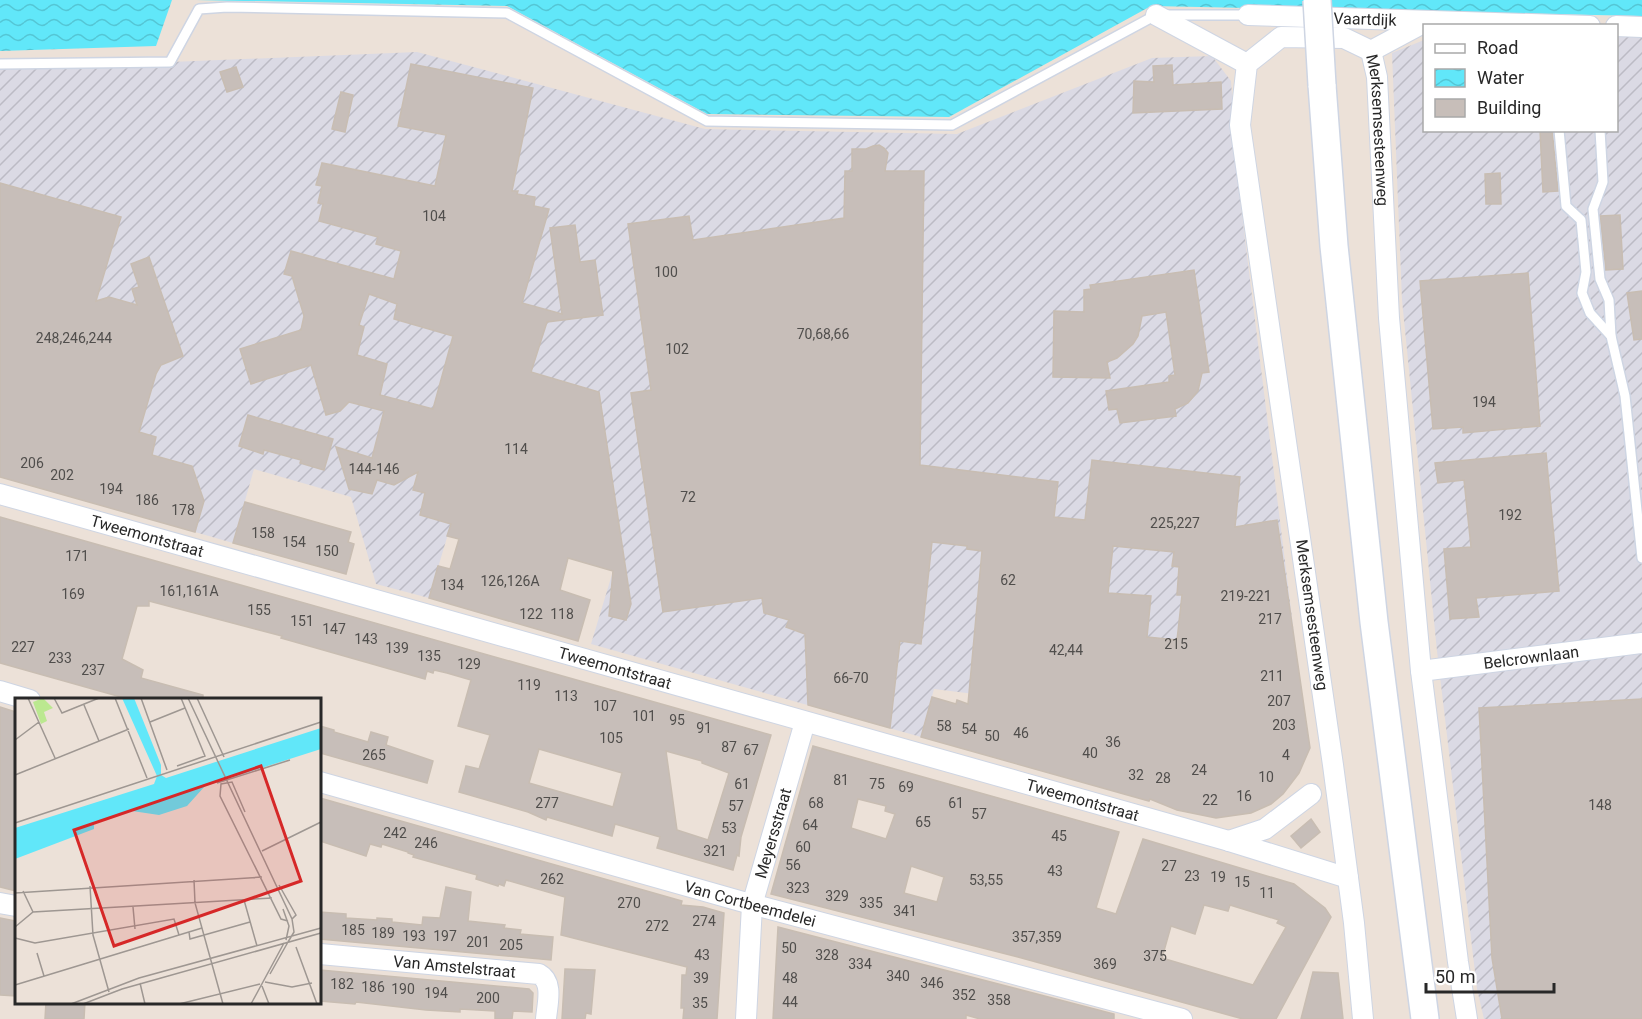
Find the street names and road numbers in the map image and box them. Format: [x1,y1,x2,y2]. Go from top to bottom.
street label: Vaartdijk [1333,8,1398,29]
street label: Merksemsesteenweg [1363,52,1393,206]
street label: Tweemontstraat [89,511,206,561]
street label: Merksemsesteenweg [1292,538,1332,692]
street label: Belcrownlaan [1482,642,1580,673]
street label: Tweemontstraat [556,643,674,693]
street label: Tweemontstraat [1024,775,1141,825]
street label: Meyersstraat [751,786,795,881]
street label: Van Cortbeemdelei [682,876,818,930]
street label: Van Amstelstraat [392,951,517,981]

